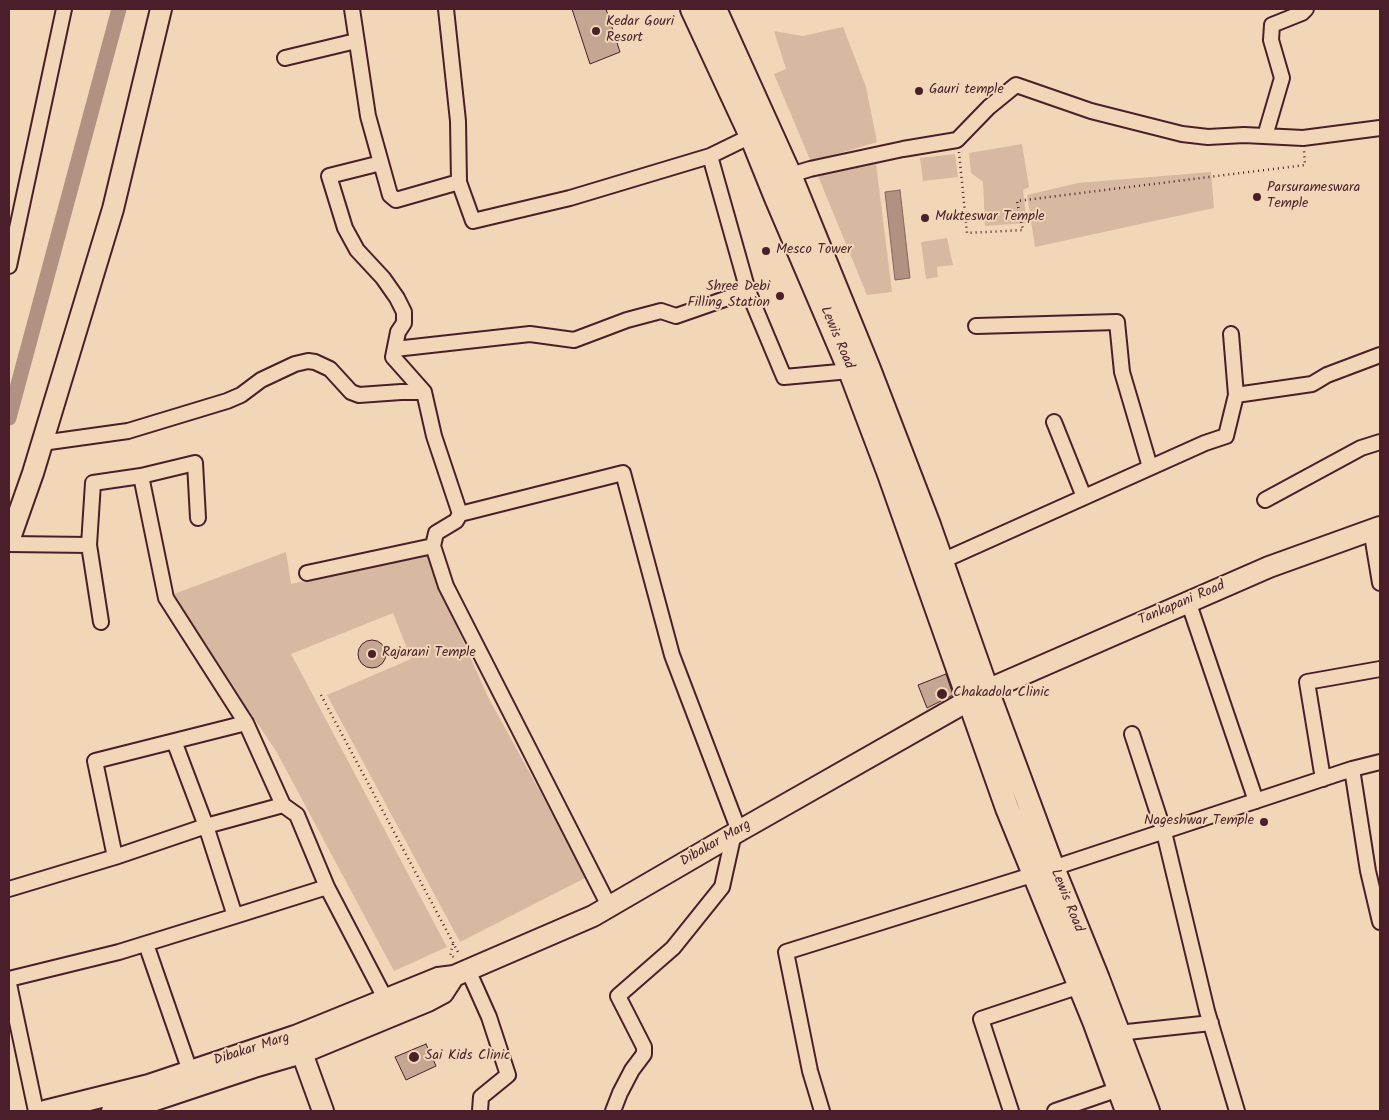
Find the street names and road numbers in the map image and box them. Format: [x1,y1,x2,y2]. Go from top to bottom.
street label: Lewis Road [815,304,857,372]
street label: Tankapani Road [1136,578,1228,630]
street label: Dibakar Marg [678,817,754,871]
street label: Lewis Road [1046,867,1086,935]
street label: Dibakar Marg [212,1030,292,1070]

